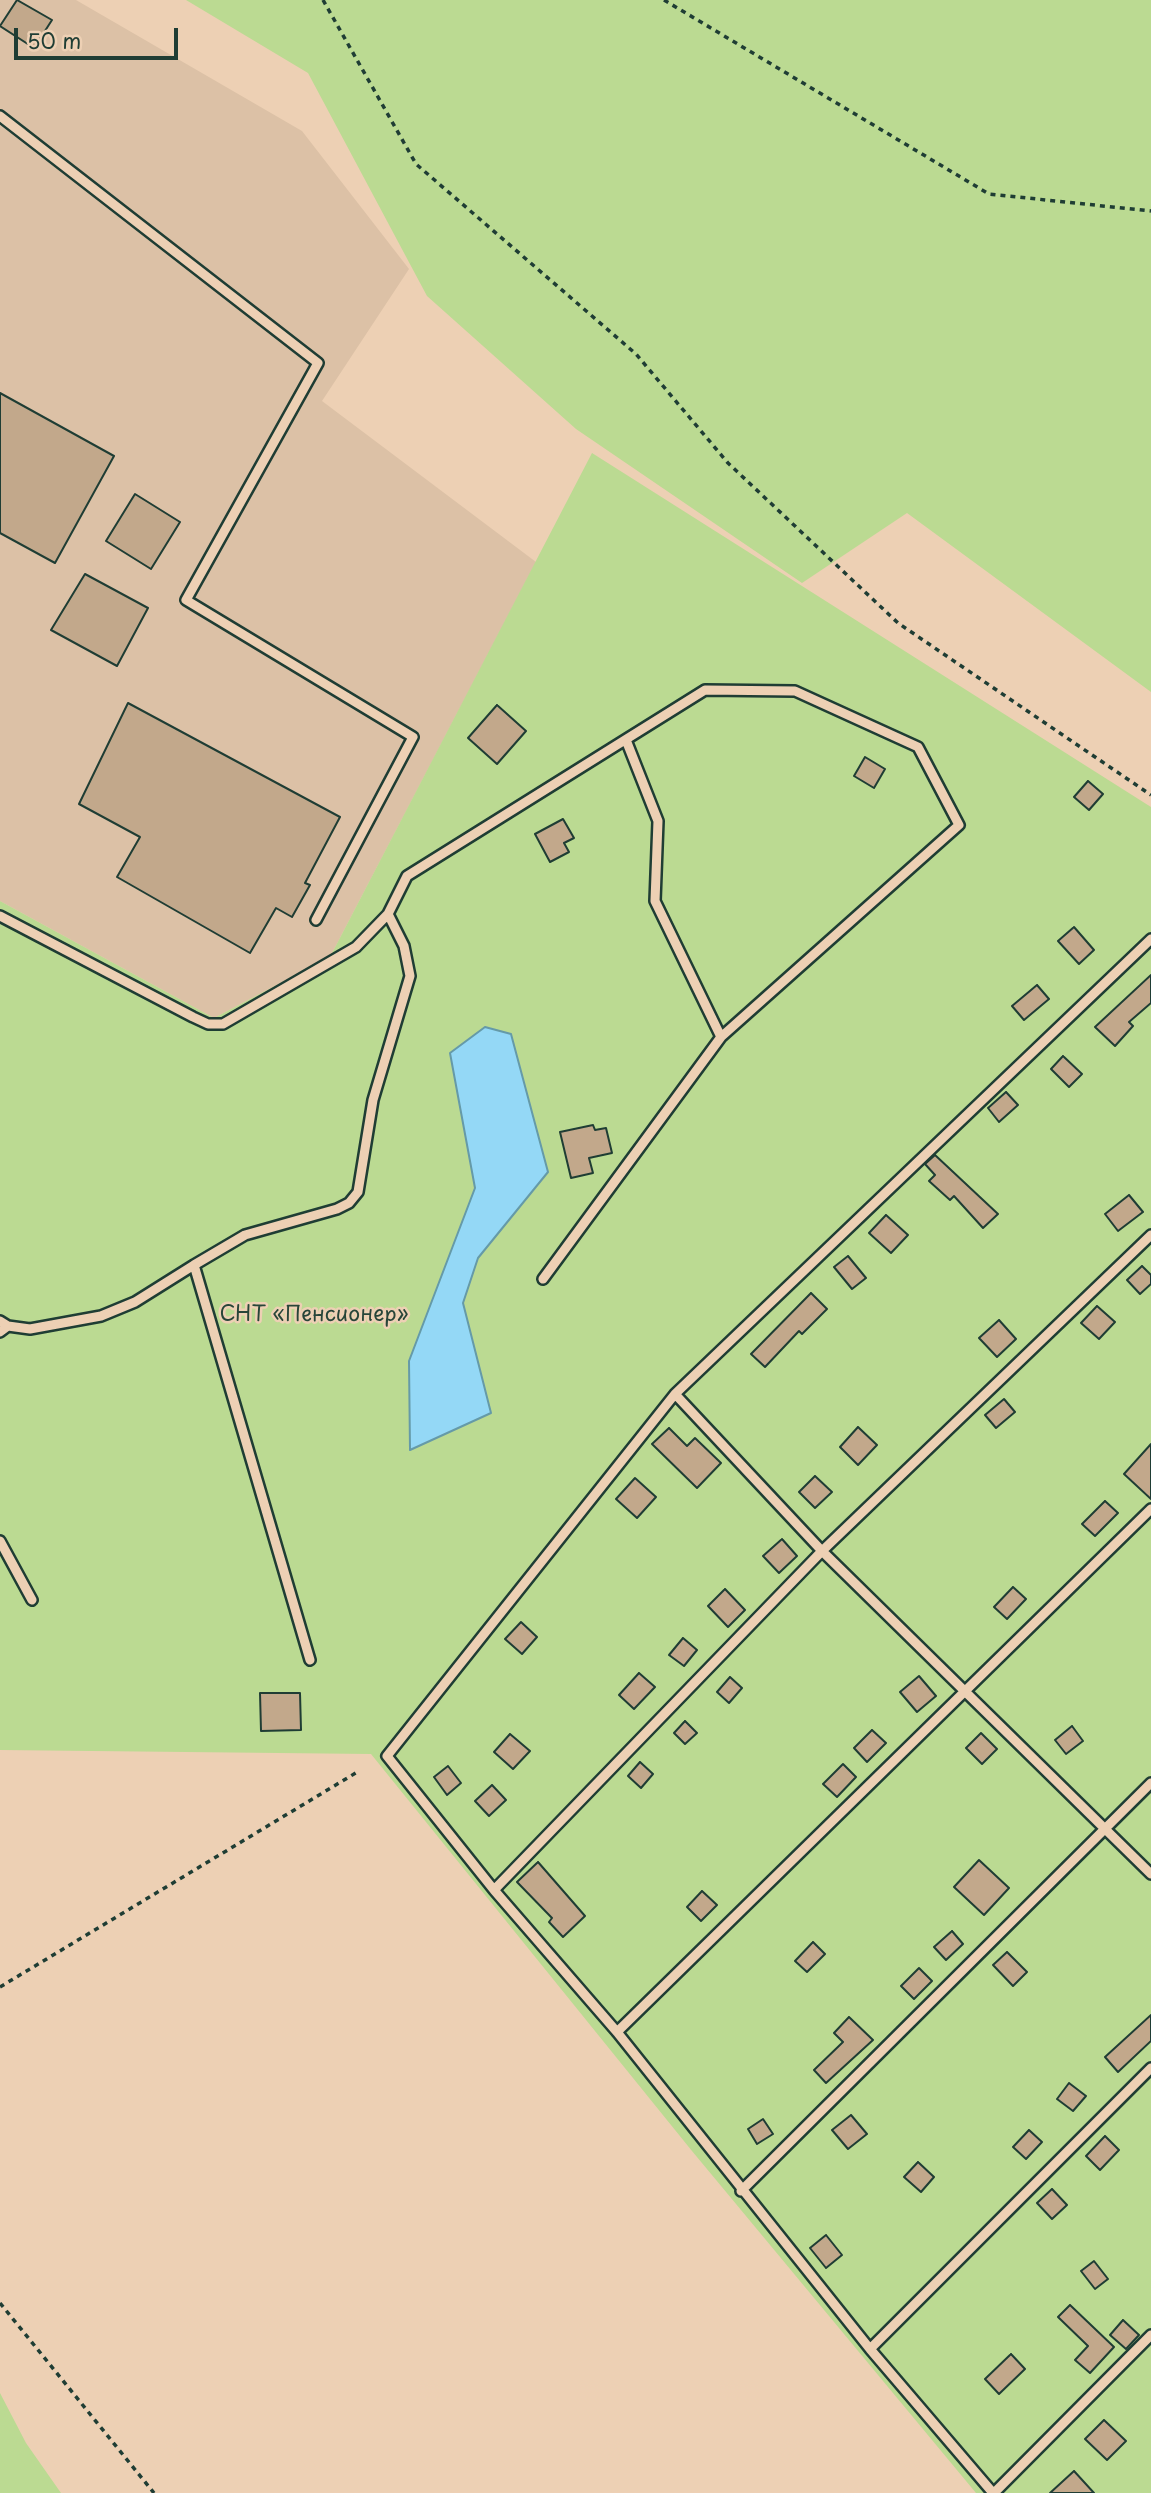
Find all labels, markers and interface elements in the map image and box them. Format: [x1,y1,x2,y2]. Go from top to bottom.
scale bar [18,14,182,58]
text: 50 m [27,24,81,56]
park label: СНТ «Пенсионер» [219,1302,409,1328]

